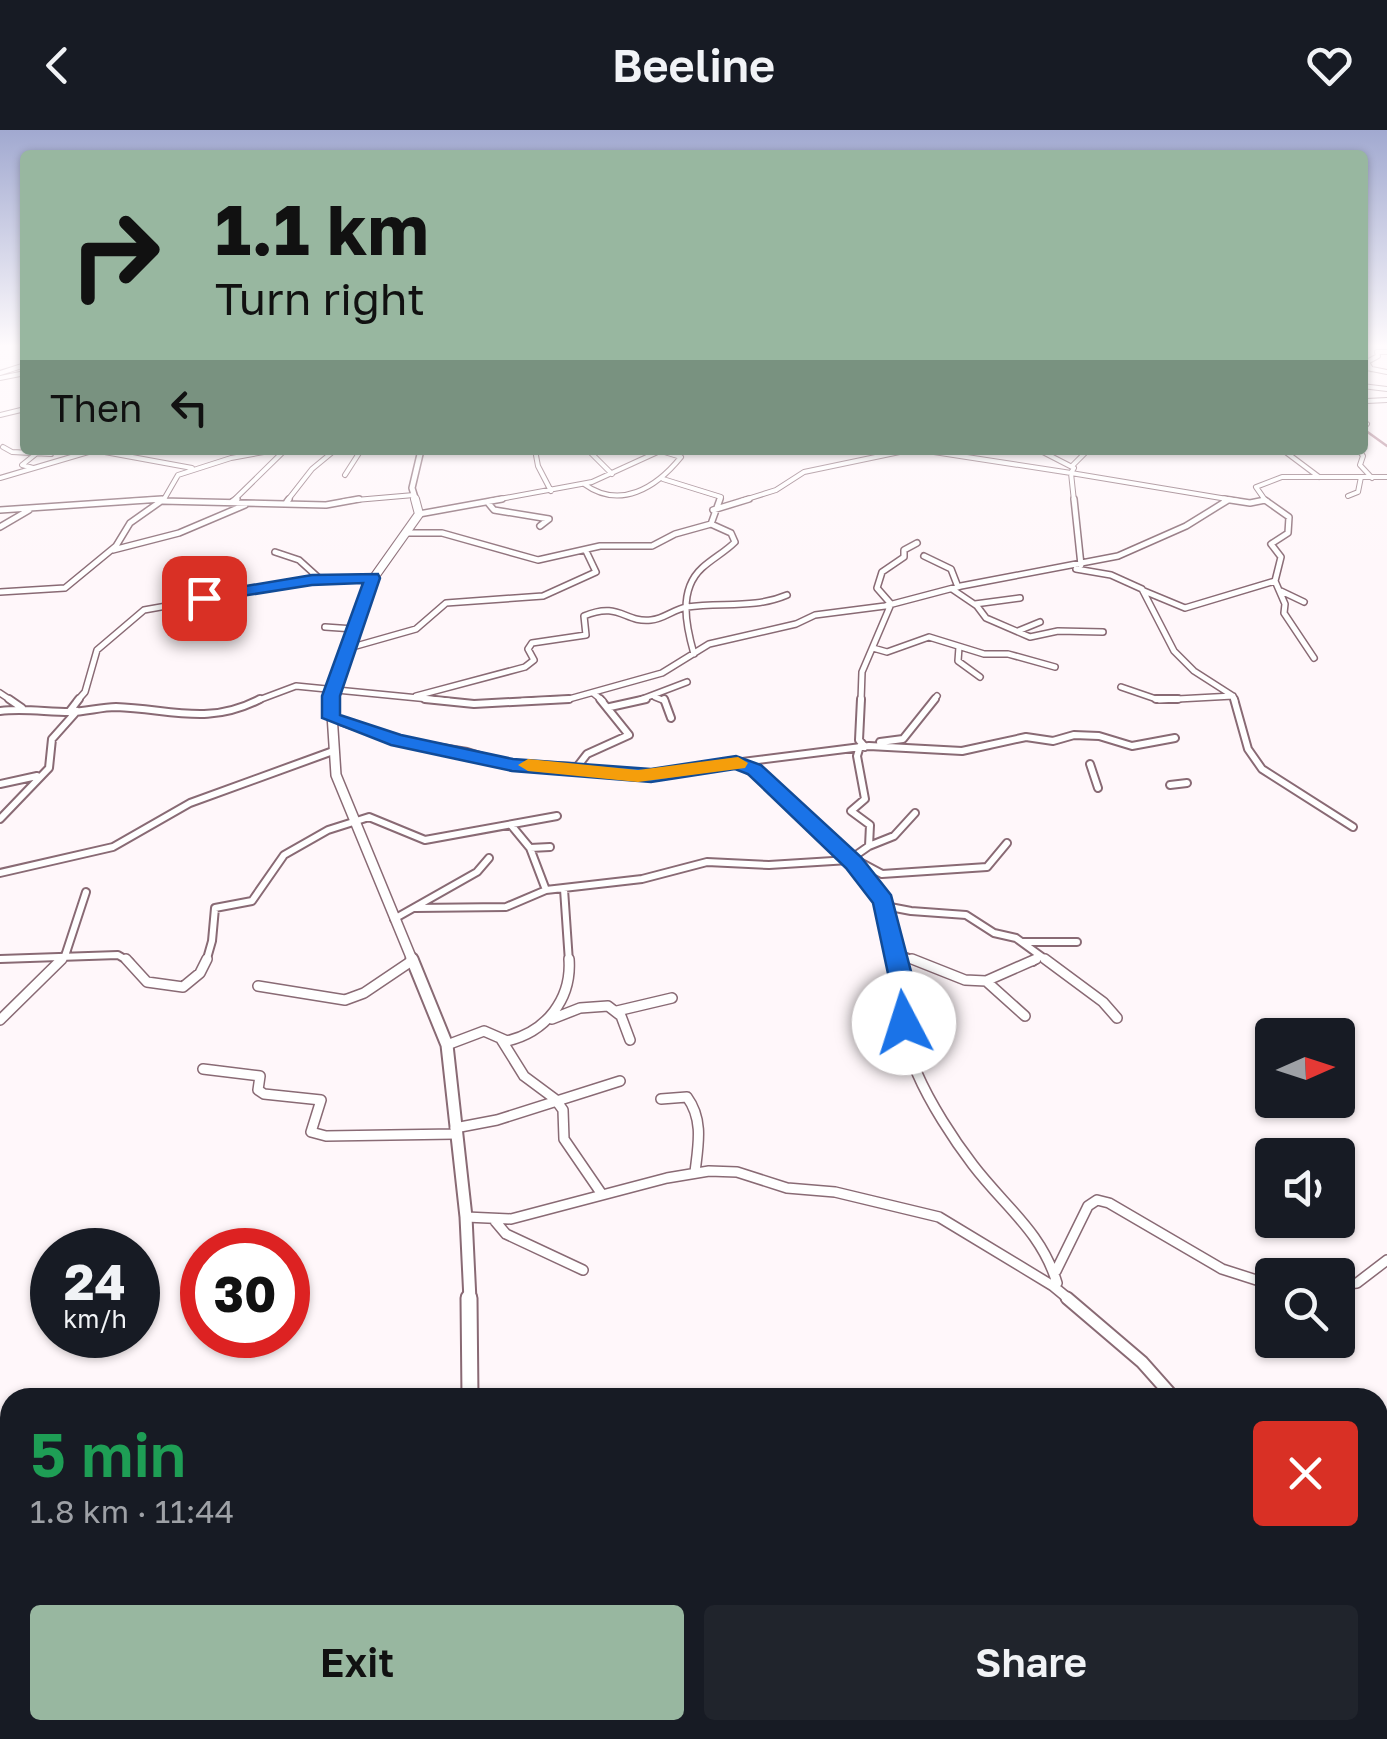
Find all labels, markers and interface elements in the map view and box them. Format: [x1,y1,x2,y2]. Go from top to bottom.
icon: back [30,38,85,93]
text: Beeline [612,38,775,92]
icon: heart [1302,38,1357,93]
text: 1.1 km [215,186,429,270]
icon: right [50,190,180,320]
text: Turn right [215,271,425,325]
icon: left [162,380,217,435]
text: Then [50,385,142,430]
pin [162,556,247,641]
icon: arrive [177,571,232,626]
position arrow [852,971,956,1075]
north arrow [1255,1018,1355,1118]
map controls [1255,1018,1355,1358]
button: sound [1255,1138,1355,1238]
speed limit sign: 30 [180,1228,310,1358]
text: 24 [64,1251,126,1311]
button: search [1255,1258,1355,1358]
text: km/h [63,1303,127,1334]
text: 5 min [30,1418,186,1490]
button: close [1253,1421,1358,1526]
text: 1.8 km · 11:44 [30,1492,234,1530]
button: Exit [30,1605,684,1720]
button: Share [704,1605,1358,1720]

